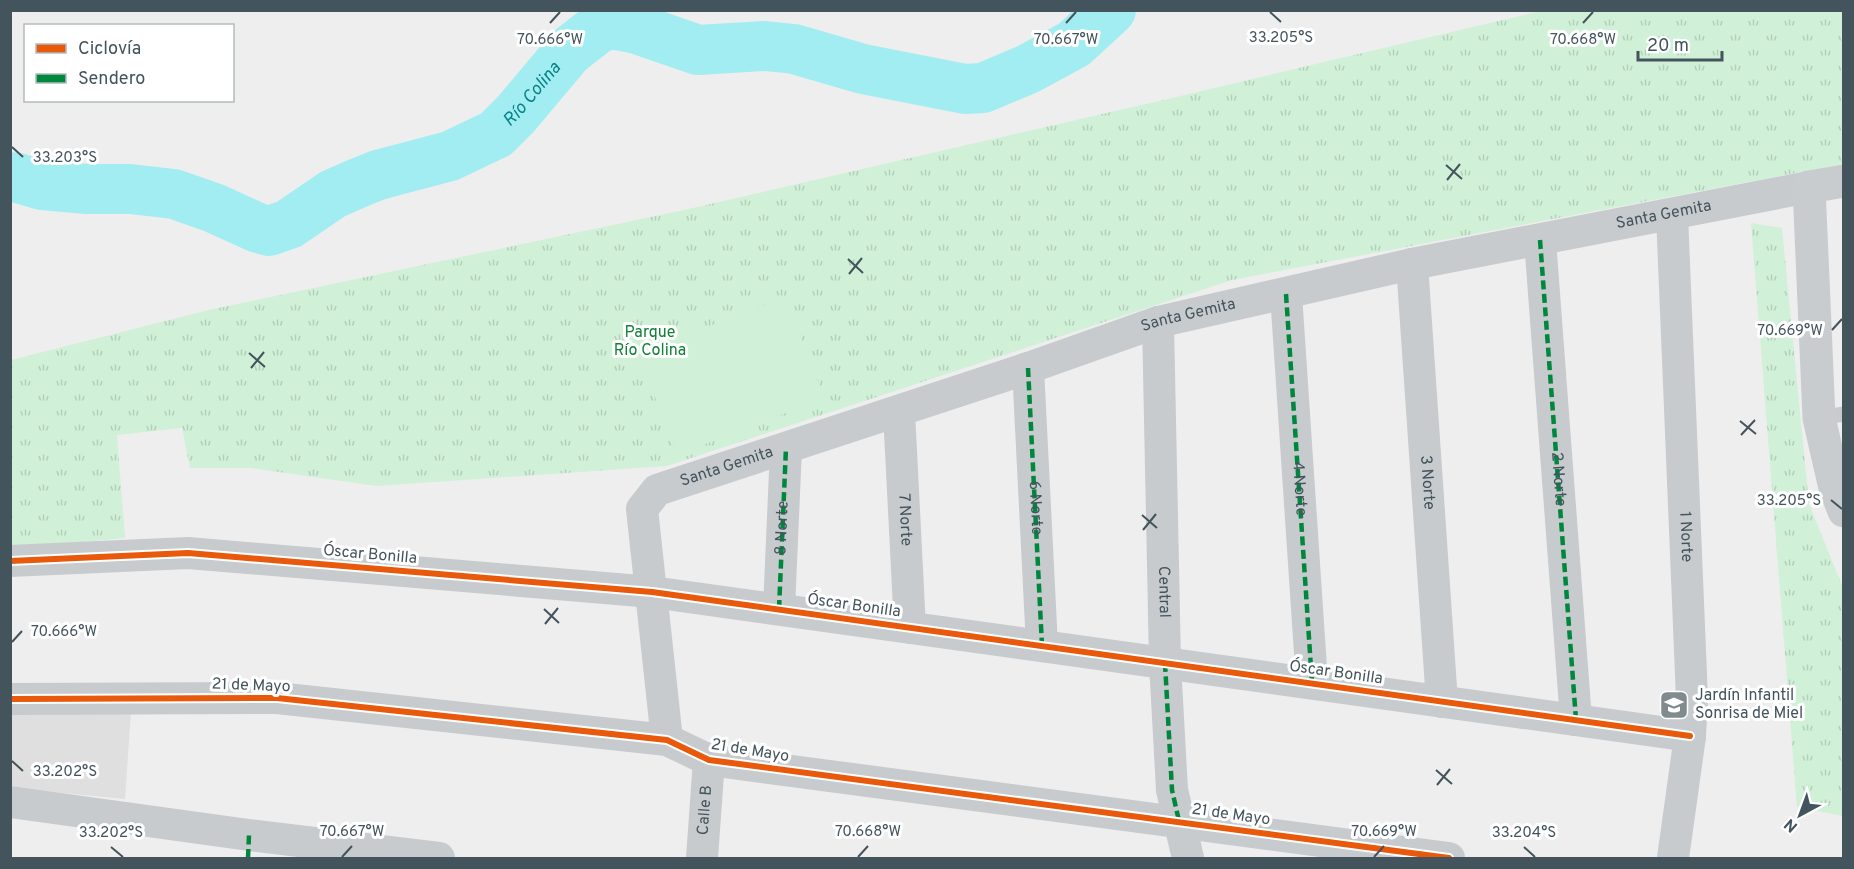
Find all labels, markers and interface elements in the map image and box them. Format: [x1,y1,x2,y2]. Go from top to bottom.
legend [24,24,234,102]
scale bar [1638,24,1722,62]
text: 33.205°S [1249,29,1313,48]
text: 70.666°W [517,31,583,50]
text: 70.667°W [1034,31,1098,50]
text: 70.668°W [1550,31,1616,50]
text: 20 m [1647,35,1689,58]
text: Ciclovía [78,38,141,61]
water label: Río Colina [498,57,567,132]
text: Sendero [78,68,145,91]
text: 33.203°S [33,149,97,168]
street label: Santa Gemita [1614,196,1713,234]
street label: Santa Gemita [1138,295,1238,337]
text: 70.669°W [1757,322,1823,341]
park label: Parque Río Colina [614,323,686,361]
street label: Santa Gemita [678,442,776,492]
street label: 2 Norte [1546,451,1570,507]
street label: 3 Norte [1415,455,1439,510]
street label: 4 Norte [1287,461,1311,517]
street label: 6 Norte [1024,480,1046,536]
text: 33.205°S [1757,492,1821,511]
street label: 7 Norte [893,493,916,547]
street label: 8 Norte [771,500,794,556]
street label: 1 Norte [1674,511,1696,563]
street label: Óscar Bonilla [322,539,418,569]
street label: Central [1153,566,1174,618]
street label: Óscar Bonilla [806,588,902,622]
text: 70.666°W [31,623,97,642]
street label: Óscar Bonilla [1288,655,1384,689]
street label: 21 de Mayo [211,675,291,697]
place label: Jardín Infantil Sonrisa de Miel [1695,686,1803,724]
school or university icon: Jardín Infantil Sonrisa de Miel [1658,689,1690,721]
street label: 21 de Mayo [709,735,791,767]
text: 33.202°S [33,763,97,782]
street label: Calle B [694,784,717,836]
north arrow [1770,785,1830,845]
street label: 21 de Mayo [1191,800,1272,830]
text: N [1781,813,1802,836]
text: 70.667°W [320,823,384,842]
text: 70.668°W [835,823,901,842]
text: 70.669°W [1351,823,1417,842]
text: 33.202°S [79,824,143,843]
text: 33.204°S [1492,824,1556,843]

